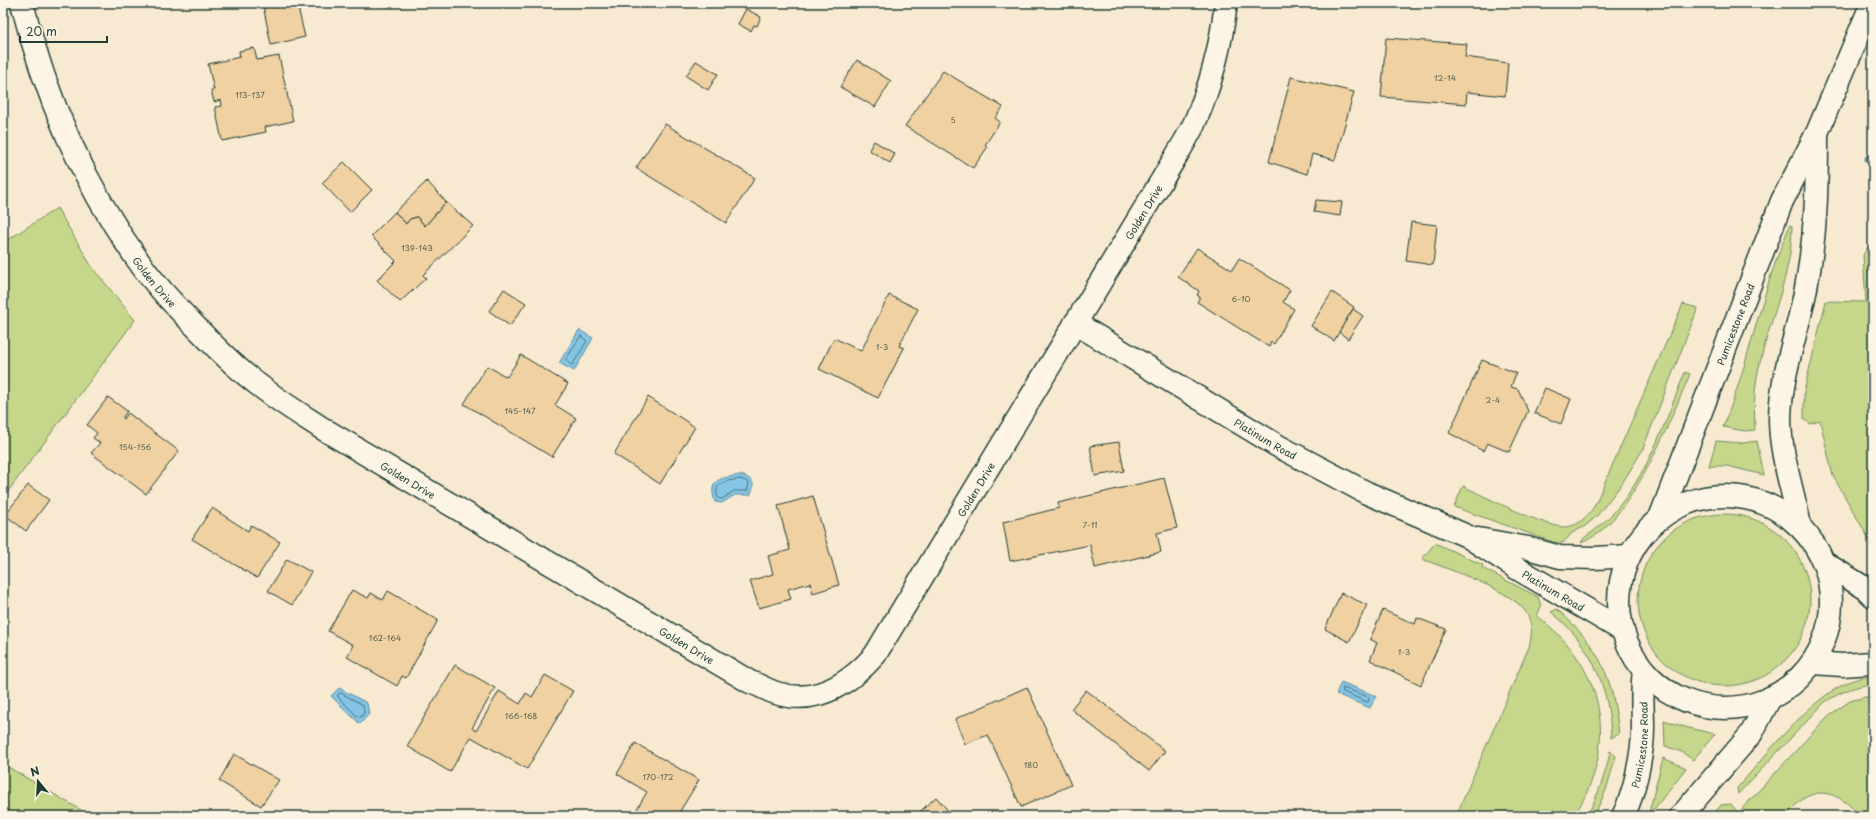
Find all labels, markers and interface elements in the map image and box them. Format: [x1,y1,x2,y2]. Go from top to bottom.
scale bar [20,18,107,44]
text: 20 m [26,22,57,40]
house number: 12-14 [1434,72,1456,84]
house number: 113-137 [235,89,265,101]
house number: 5 [950,114,956,126]
street label: Golden Drive [1120,181,1165,242]
house number: 139-143 [401,242,433,254]
street label: Golden Drive [130,253,180,310]
street label: Pumicestone Road [1712,281,1757,367]
house number: 6-10 [1232,293,1251,305]
house number: 1-3 [876,341,888,353]
house number: 2-4 [1486,394,1500,406]
house number: 145-147 [505,405,536,417]
street label: Platinum Road [1232,414,1300,462]
house number: 154-156 [119,441,151,453]
street label: Golden Drive [378,457,439,502]
street label: Golden Drive [953,459,998,519]
house number: 7-11 [1083,519,1097,531]
street label: Platinum Road [1520,566,1588,614]
street label: Golden Drive [657,623,717,667]
house number: 162-164 [369,632,401,644]
house number: 1-3 [1398,646,1410,658]
street label: Pumicestone Road [1626,701,1651,789]
house number: 166-168 [505,710,537,722]
house number: 180 [1024,759,1038,771]
north arrow [18,761,58,801]
text: N [28,761,42,780]
house number: 170-172 [642,771,674,783]

